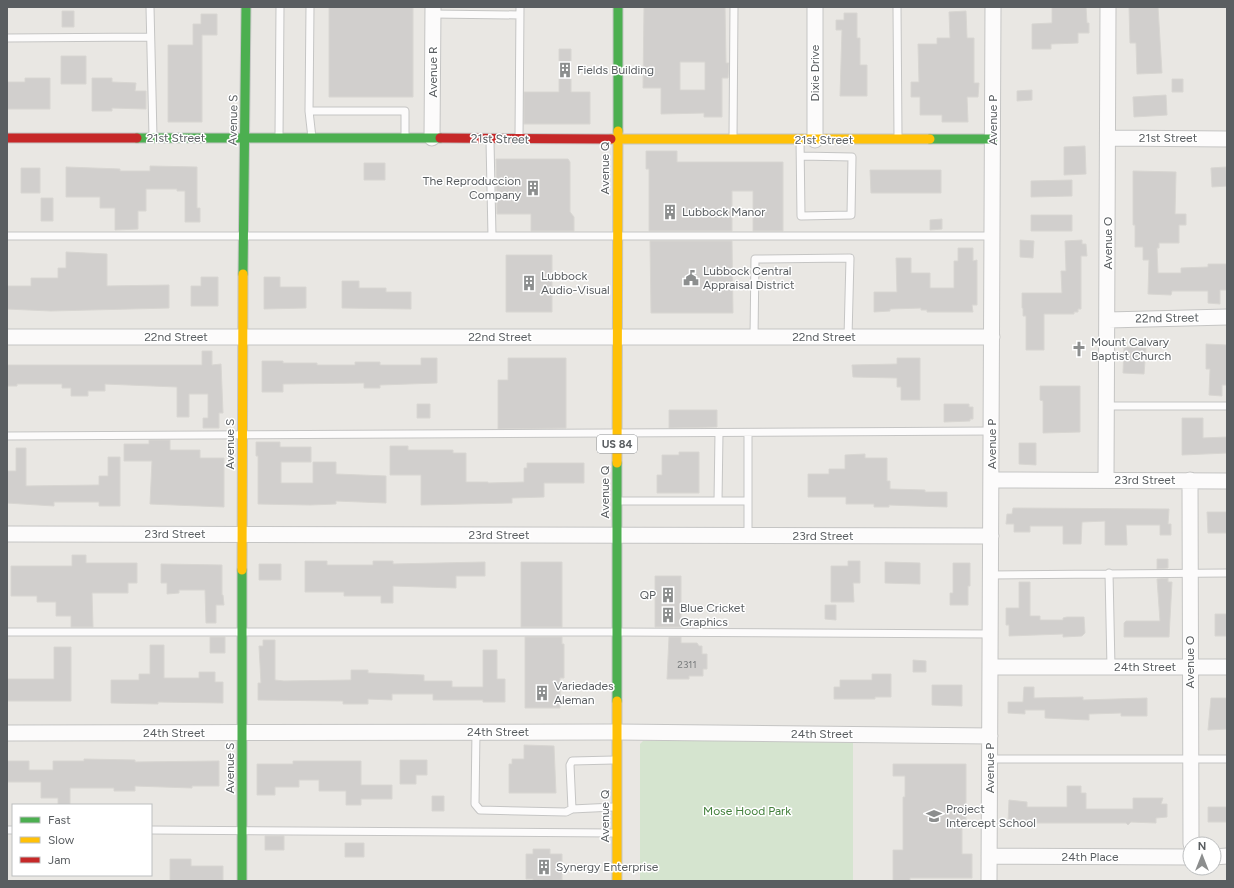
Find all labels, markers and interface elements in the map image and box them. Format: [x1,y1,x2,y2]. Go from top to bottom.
street label: Dixie Drive [808,44,822,101]
street label: Avenue R [426,46,440,98]
building icon: Fields Building [556,61,574,79]
place label: Fields Building [577,63,654,77]
street label: Avenue S [226,94,240,146]
street label: Avenue P [986,95,1000,145]
street label: 21st Street [147,131,206,145]
street label: 21st Street [471,131,530,147]
street label: 21st Street [1139,131,1198,145]
street label: 21st Street [795,133,854,147]
street label: Avenue Q [598,142,612,194]
place label: The Reproduccion Company [423,174,522,202]
building icon: The Reproduccion Company [524,179,542,197]
building icon: Lubbock Manor [661,203,679,221]
place label: Lubbock Manor [682,205,765,219]
street label: Avenue O [1101,217,1115,269]
place label: Lubbock Central Appraisal District [703,264,795,292]
place label: Lubbock Audio-Visual [541,269,610,297]
public building icon: Lubbock Central Appraisal District [682,269,700,287]
building icon: Lubbock Audio-Visual [520,274,538,292]
street label: 22nd Street [1135,310,1199,326]
street label: 22nd Street [144,330,208,344]
street label: 22nd Street [468,330,532,344]
street label: 22nd Street [792,330,856,344]
place label: Mount Calvary Baptist Church [1091,335,1172,363]
church icon: Mount Calvary Baptist Church [1070,340,1088,358]
street label: Avenue S [223,419,237,469]
street label: Avenue P [985,419,999,469]
road number: US 84 [597,435,637,453]
street label: Avenue Q [598,466,612,518]
street label: 23rd Street [1115,473,1176,487]
street label: 23rd Street [145,527,206,541]
street label: 23rd Street [469,528,530,542]
street label: 23rd Street [793,529,854,543]
building icon: QP [659,586,677,604]
place label: QP [640,588,656,602]
place label: Blue Cricket Graphics [680,601,745,629]
building icon: Blue Cricket Graphics [659,606,677,624]
street label: Avenue O [1183,636,1197,688]
house number: 2311 [677,658,697,671]
street label: 24th Street [1114,660,1176,674]
place label: Variedades Aleman [554,679,614,707]
building icon: Variedades Aleman [533,684,551,702]
street label: 24th Street [467,725,529,739]
street label: 24th Street [143,726,205,740]
street label: 24th Street [791,727,853,741]
street label: Avenue S [223,743,237,793]
street label: Avenue P [983,743,997,793]
street label: Avenue Q [598,790,612,842]
place label: Project Intercept School [946,802,1036,830]
legend [12,804,152,876]
park label: Mose Hood Park [703,804,791,818]
school or university icon: Project Intercept School [925,807,943,825]
text: Fast [48,813,71,827]
text: Slow [48,833,75,847]
north arrow [1182,836,1222,876]
text: N [1198,840,1206,853]
street label: 24th Place [1061,850,1119,864]
text: Jam [48,853,71,867]
building icon: Synergy Enterprise [535,858,553,876]
place label: Synergy Enterprise [556,860,659,874]

